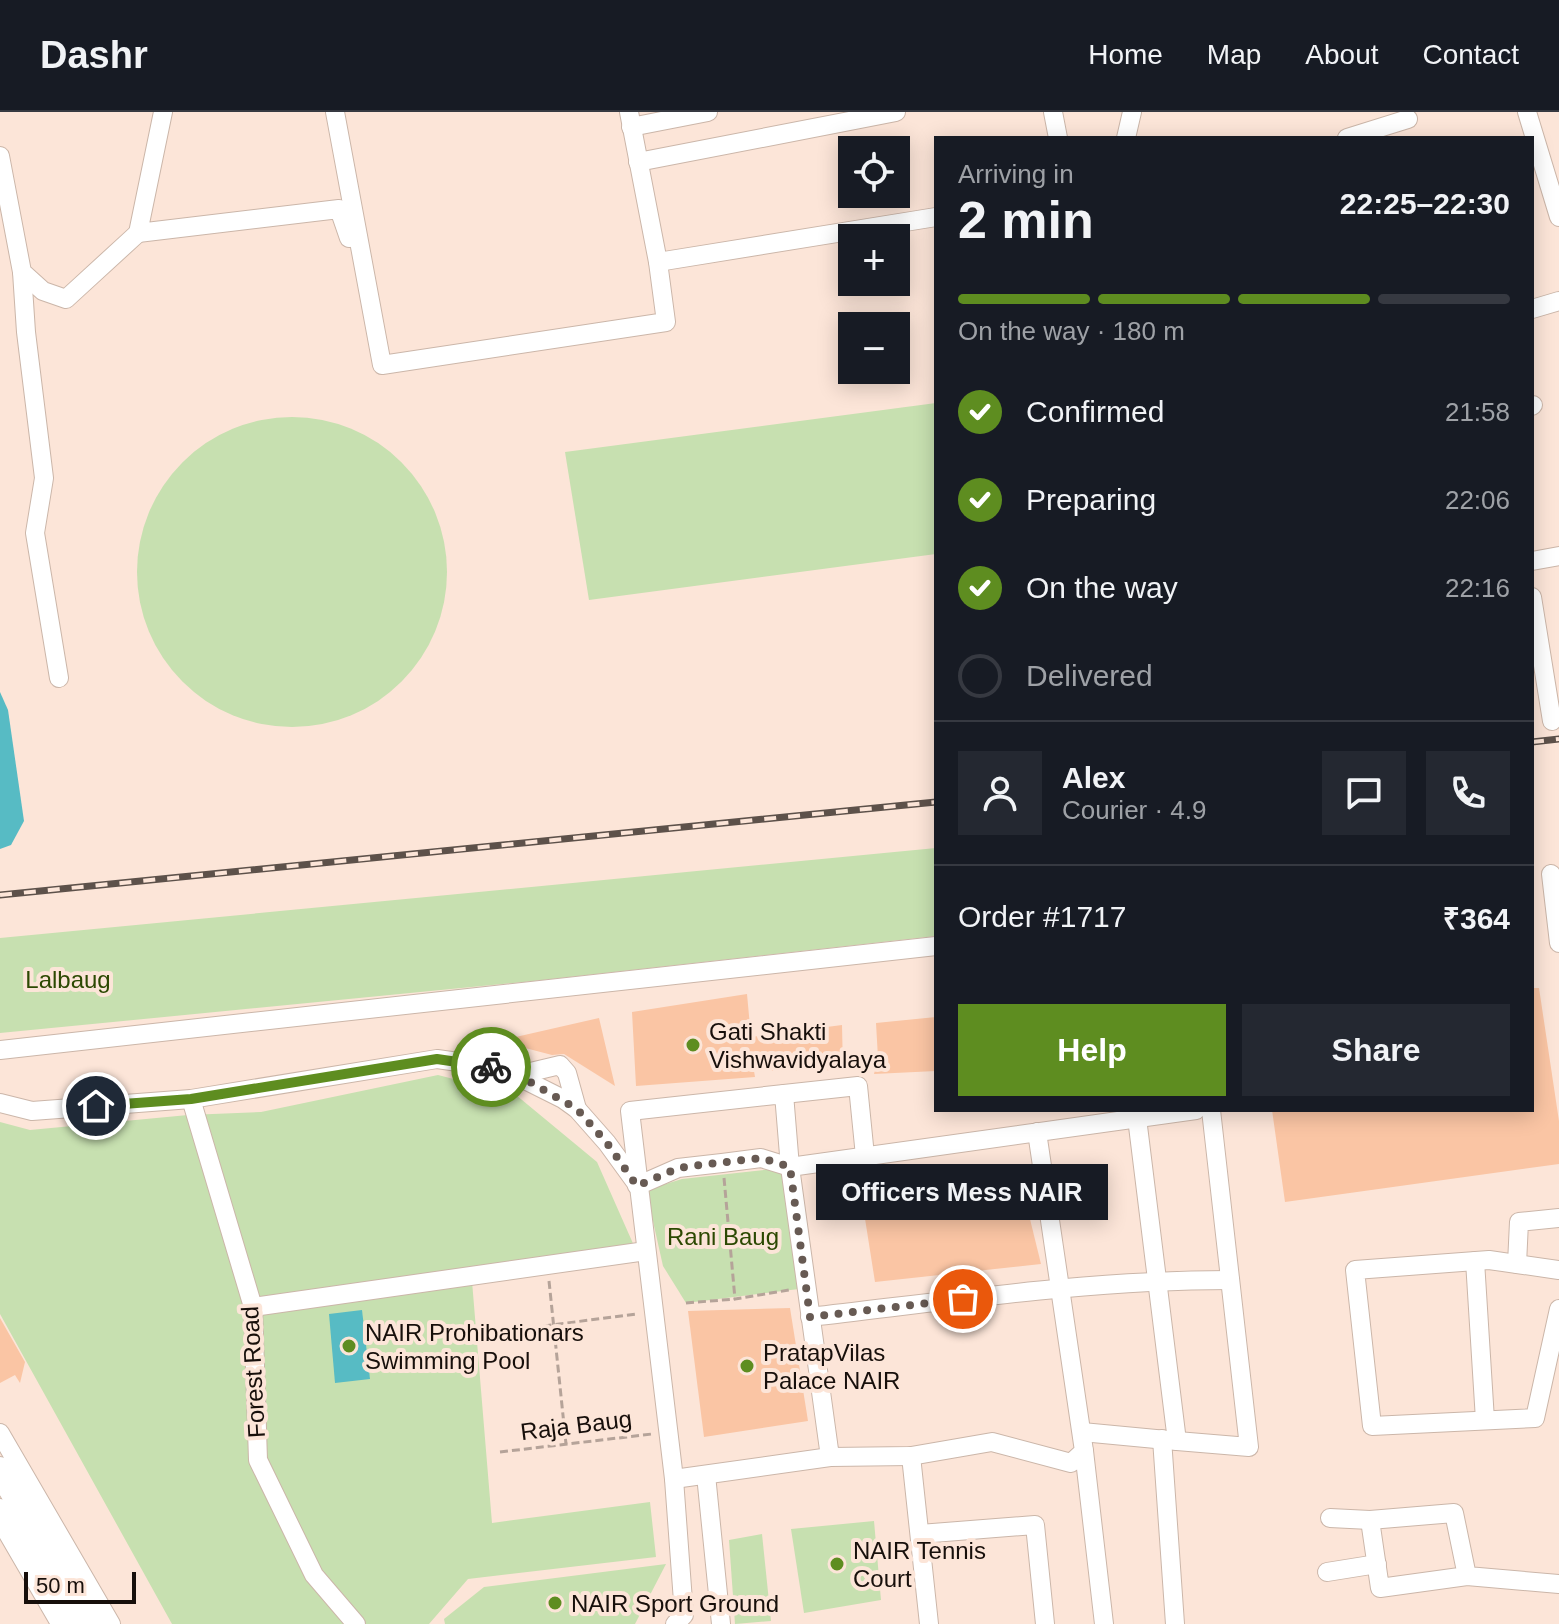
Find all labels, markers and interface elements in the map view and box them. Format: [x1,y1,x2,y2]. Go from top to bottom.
text: Dashr [40,34,148,76]
text: Home [1088,39,1163,70]
text: Map [1207,39,1261,70]
text: About [1305,39,1379,70]
text: Contact [1423,39,1519,70]
map controls [838,136,910,384]
button: locate [838,136,910,208]
text: Arriving in [958,159,1074,189]
text: 22:25–22:30 [1340,187,1510,220]
text: 2 min [958,191,1094,249]
button: + [838,224,910,296]
button: − [838,312,910,384]
text: On the way · 180 m [958,316,1185,346]
icon: check [958,390,1002,434]
text: Confirmed [1026,395,1164,428]
text: 21:58 [1445,397,1510,427]
icon: check [958,478,1002,522]
text: Preparing [1026,483,1156,516]
text: 22:06 [1445,485,1510,515]
icon: check [958,566,1002,610]
text: On the way [1026,571,1178,604]
text: 22:16 [1445,573,1510,603]
text: Delivered [1026,659,1153,692]
button: person [958,751,1042,835]
button: chat [1322,751,1406,835]
button: phone [1426,751,1510,835]
text: Alex [1062,761,1125,794]
text: Courier · 4.9 [1062,795,1207,825]
text: Order #1717 [958,900,1126,933]
text: ₹364 [1443,902,1510,935]
park label: Lalbaug [25,966,111,993]
button: Help [958,1004,1226,1096]
button: Share [1242,1004,1510,1096]
place label: Gati Shakti Vishwavidyalaya [709,1018,887,1073]
courier [451,1027,531,1107]
marker: Gati Shakti Vishwavidyalaya [684,1036,702,1054]
icon: bike [469,1045,513,1089]
pin [62,1072,130,1140]
icon: home [74,1084,118,1128]
callout: Officers Mess NAIR [817,1163,1109,1219]
text: Officers Mess NAIR [841,1177,1083,1207]
park label: Rani Baug [667,1223,779,1250]
pin [929,1265,997,1333]
icon: bag [941,1277,985,1321]
street label: Forest Road [236,1305,270,1439]
place label: NAIR Prohibationars Swimming Pool [365,1319,584,1374]
marker: NAIR Prohibationars Swimming Pool [340,1337,358,1355]
place label: PratapVilas Palace NAIR [763,1339,900,1394]
marker: PratapVilas Palace NAIR [738,1357,756,1375]
street label: Raja Baug [519,1405,633,1445]
place label: NAIR Tennis Court [853,1537,986,1592]
marker: NAIR Tennis Court [828,1555,846,1573]
scale bar [24,1568,136,1604]
text: 50 m [36,1573,85,1598]
place label: NAIR Sport Ground [571,1590,779,1617]
marker: NAIR Sport Ground [546,1594,564,1612]

